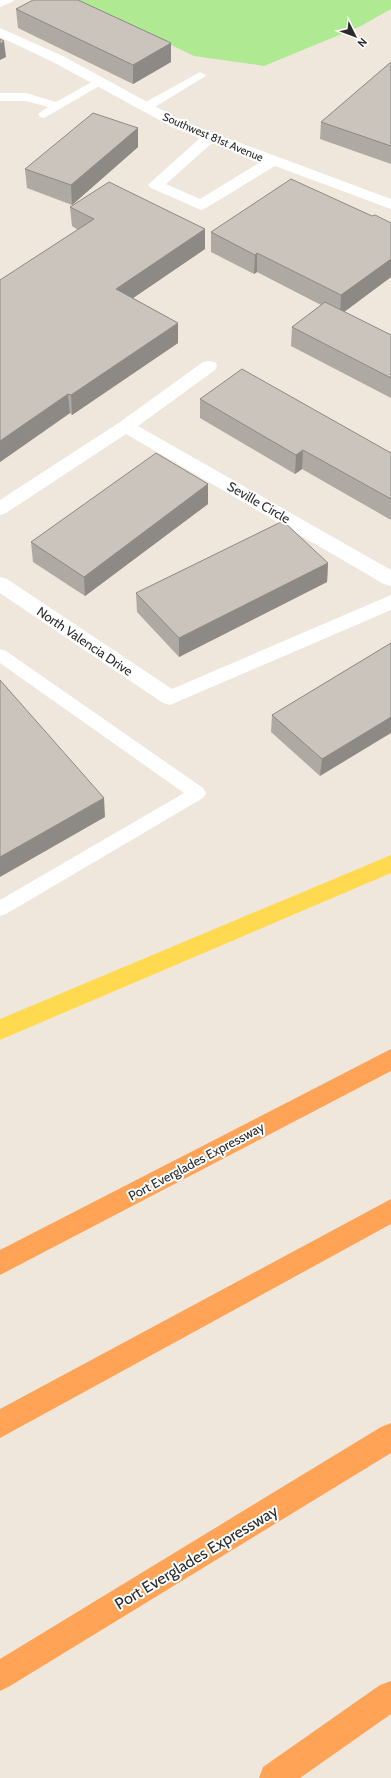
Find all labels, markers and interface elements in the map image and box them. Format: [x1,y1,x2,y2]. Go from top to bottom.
north arrow [335,16,375,56]
text: N [355,35,370,50]
street label: Southwest 81st Avenue [161,109,266,165]
street label: Seville Circle [225,478,293,527]
street label: North Valencia Drive [34,603,136,679]
street label: Port Everglades Expressway [125,1118,267,1204]
street label: Port Everglades Expressway [111,1501,281,1614]

